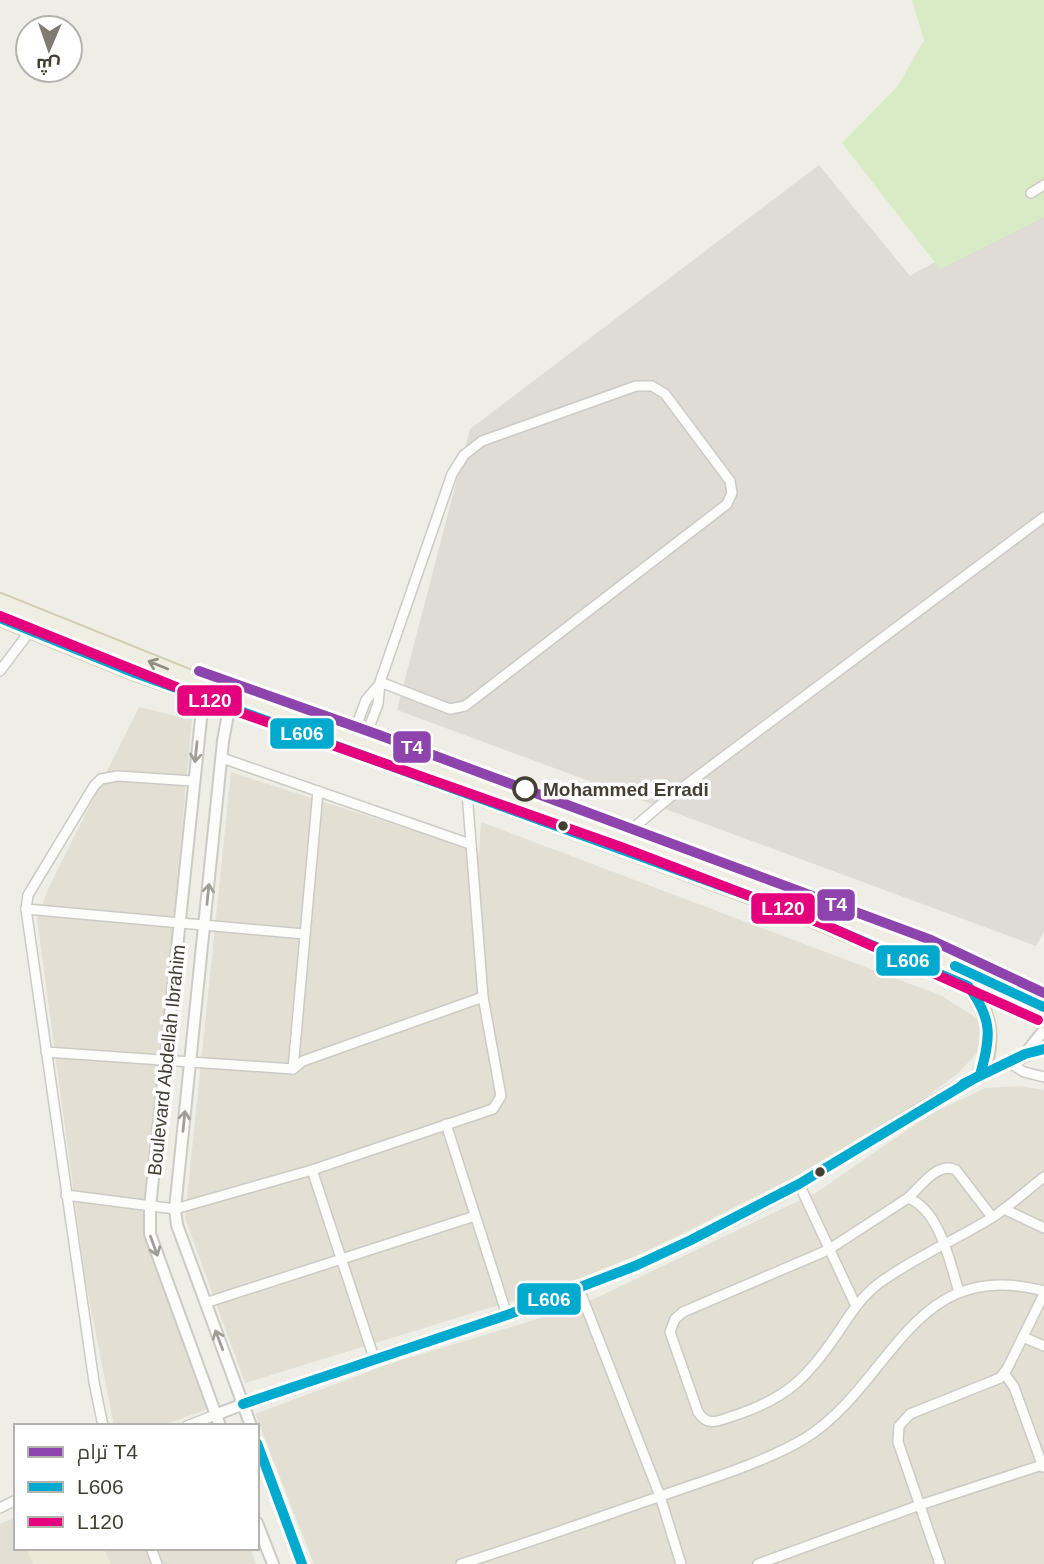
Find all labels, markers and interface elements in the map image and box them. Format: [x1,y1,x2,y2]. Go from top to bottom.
north arrow [14,14,84,84]
text: ش [36,54,61,76]
one-way arrow [147,658,169,671]
line badge: L120 [176,684,243,717]
text: L120 [188,690,232,711]
line badge: L606 [269,717,335,750]
text: L606 [280,723,324,744]
line badge: T4 [392,730,432,764]
text: T4 [401,737,424,758]
one-way arrow [189,740,202,763]
marker: Mohammed Erradi [513,777,537,801]
place label: Mohammed Erradi [543,779,709,800]
unlabelled marker [556,819,570,833]
one-way arrow [202,884,215,906]
line badge: T4 [816,888,856,922]
line badge: L120 [750,892,816,925]
text: T4 [825,894,848,915]
text: L120 [761,898,805,919]
street label: Boulevard Abdellah Ibrahim [144,943,189,1177]
line badge: L606 [875,944,941,977]
text: L606 [886,950,930,971]
one-way arrow [178,1110,191,1132]
unlabelled marker [813,1165,827,1179]
one-way arrow [149,1234,161,1256]
line badge: L606 [516,1282,582,1316]
text: L606 [527,1289,571,1310]
one-way arrow [212,1330,224,1352]
legend [14,1424,259,1550]
text: ترام T4 [77,1440,138,1466]
text: L606 [77,1475,124,1498]
text: L120 [77,1510,124,1533]

